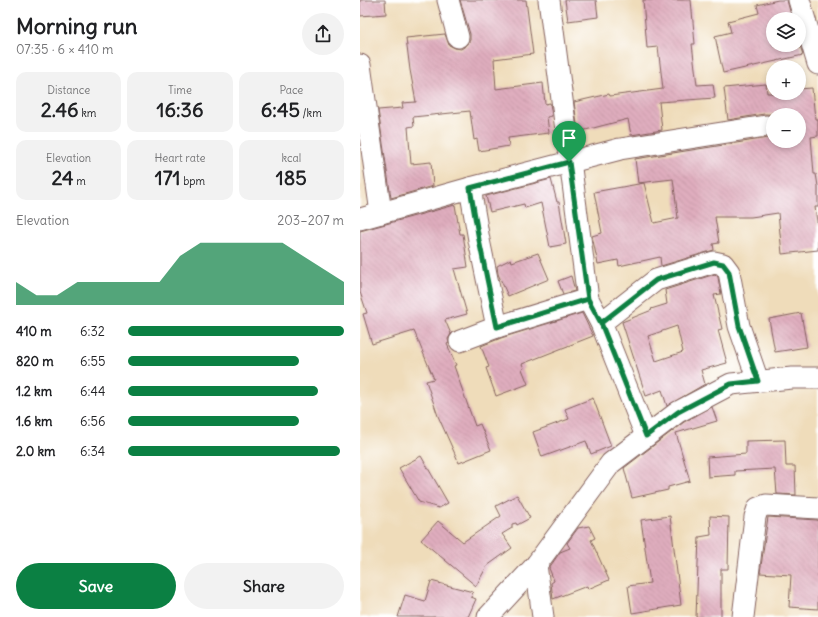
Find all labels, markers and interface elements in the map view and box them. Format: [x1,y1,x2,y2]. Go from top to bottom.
text: Morning run [16,12,138,40]
map controls [766,12,806,148]
button: layers [766,12,806,52]
button: share [302,13,344,55]
text: 07:35 · 6 × 410 m [16,41,113,58]
button: + [766,60,806,100]
text: Distance [47,83,90,97]
text: Time [168,83,192,97]
text: Pace [279,83,303,97]
text: 2.46 [41,97,79,122]
text: 16:36 [157,97,203,122]
text: 6:45 [261,97,300,122]
text: km [79,106,97,120]
text: /km [300,106,322,120]
button: − [766,108,806,148]
pin [552,121,586,162]
icon: arrive [558,127,580,149]
text: Elevation [46,151,91,165]
text: Heart rate [154,151,206,165]
text: kcal [281,151,301,165]
text: 24 [51,165,74,190]
text: 171 [155,165,181,190]
text: 185 [276,165,307,190]
text: m [74,174,86,188]
text: bpm [181,174,205,188]
text: Elevation [16,212,69,229]
text: 203–207 m [277,212,344,229]
text: 410 m [16,323,52,340]
text: 6:32 [80,323,105,340]
text: 820 m [16,353,54,370]
text: 6:55 [80,353,105,370]
text: 1.2 km [16,383,52,400]
text: 6:44 [80,383,105,400]
text: 1.6 km [16,413,52,430]
text: 6:56 [80,413,105,430]
text: 2.0 km [16,443,56,460]
text: 6:34 [80,443,105,460]
button: Save [16,563,176,609]
button: Share [184,563,344,609]

